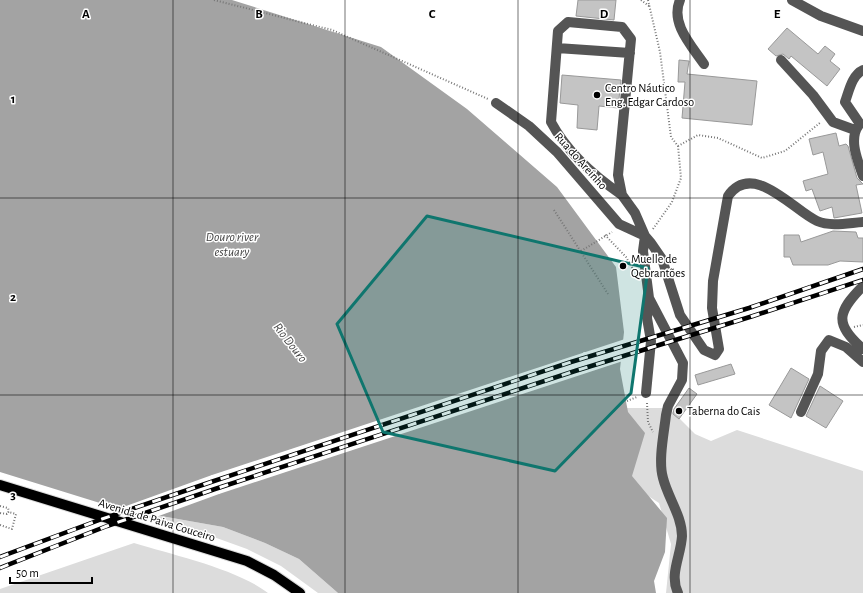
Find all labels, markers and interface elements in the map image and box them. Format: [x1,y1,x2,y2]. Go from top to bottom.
text: A [82,8,90,21]
text: B [255,8,263,21]
text: C [429,8,436,21]
text: D [600,8,609,21]
text: E [774,8,781,21]
place label: Centro Náutico Eng. Edgar Cardoso [605,82,694,108]
marker: Centro Náutico Eng. Edgar Cardoso [592,90,602,100]
text: 1 [11,93,15,106]
street label: Rua do Areínho [553,130,609,192]
water label: Douro river estuary [206,231,259,259]
place label: Muelle de Qebrantões [631,253,685,280]
marker: Muelle de Qebrantões [618,261,628,271]
text: 2 [10,291,16,304]
water label: Rio Douro [271,321,309,365]
place label: Taberna do Cais [687,405,760,417]
marker: Taberna do Cais [674,406,684,416]
text: 3 [10,489,16,502]
street label: Avenida de Paiva Couceiro [97,497,217,543]
scale bar [10,559,92,585]
text: 50 m [16,567,39,579]

